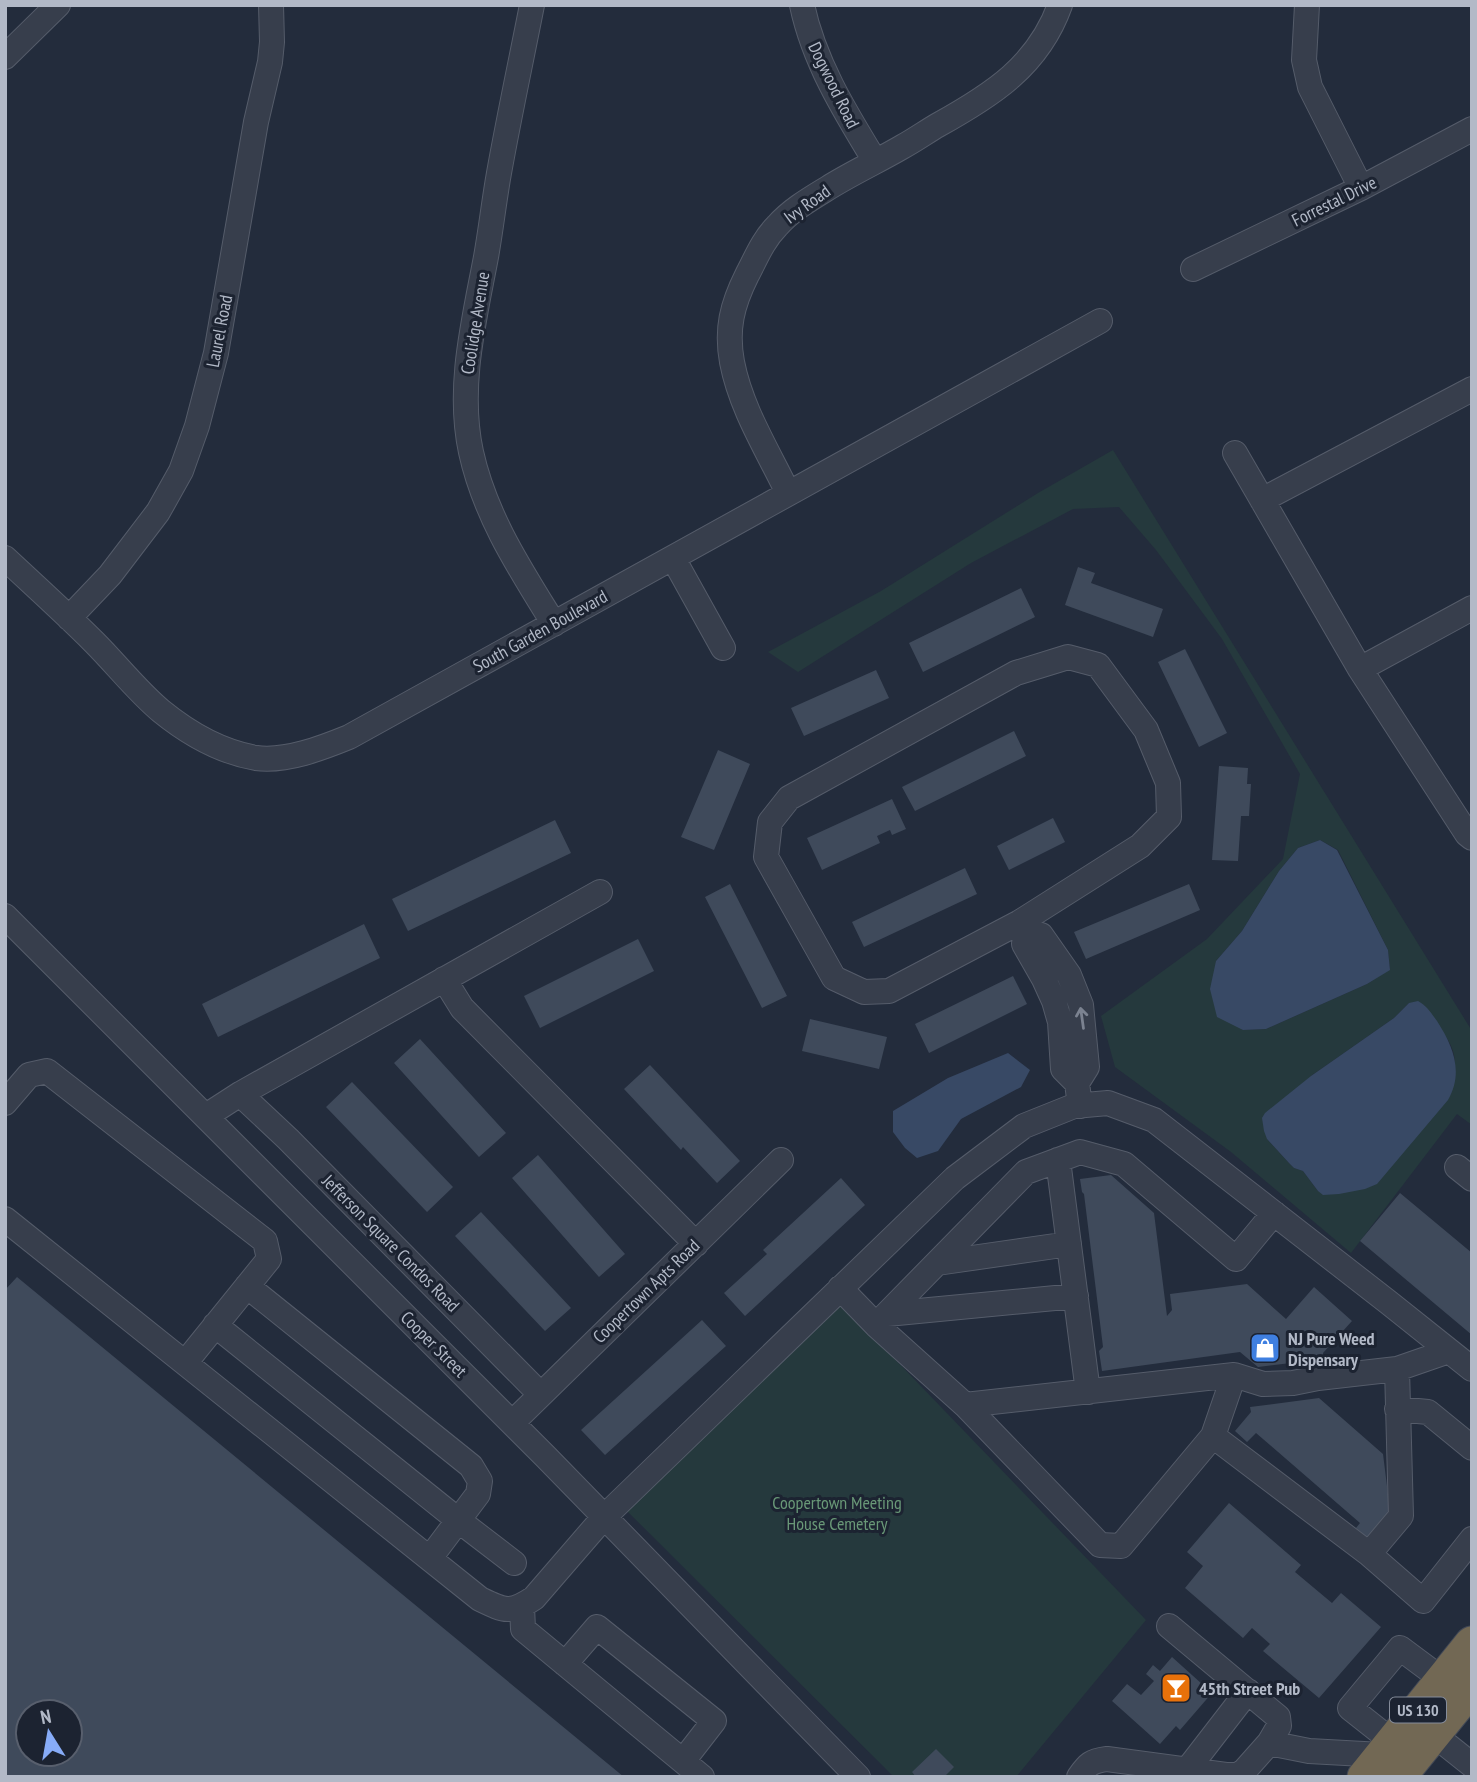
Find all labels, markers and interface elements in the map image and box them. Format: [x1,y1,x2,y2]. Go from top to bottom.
street label: Dogwood Road [803,38,865,132]
street label: Forrestal Drive [1288,171,1380,231]
street label: Ivy Road [779,179,835,229]
street label: Coolidge Avenue [456,270,494,376]
street label: Laurel Road [201,293,237,369]
street label: South Garden Boulevard [469,585,611,677]
one-way arrow [1076,1007,1089,1030]
street label: Jefferson Square Condos Road [317,1169,465,1317]
street label: Coopertown Apts Road [588,1234,704,1348]
street label: Cooper Street [396,1306,472,1382]
place label: NJ Pure Weed Dispensary [1288,1327,1375,1371]
shop icon: NJ Pure Weed Dispensary [1248,1331,1282,1365]
park label: Coopertown Meeting House Cemetery [772,1491,902,1535]
bar icon: 45th Street Pub [1159,1671,1193,1705]
place label: 45th Street Pub [1199,1677,1300,1700]
north arrow [14,1698,84,1768]
road number: US 130 [1390,1698,1446,1722]
text: N [38,1704,53,1729]

